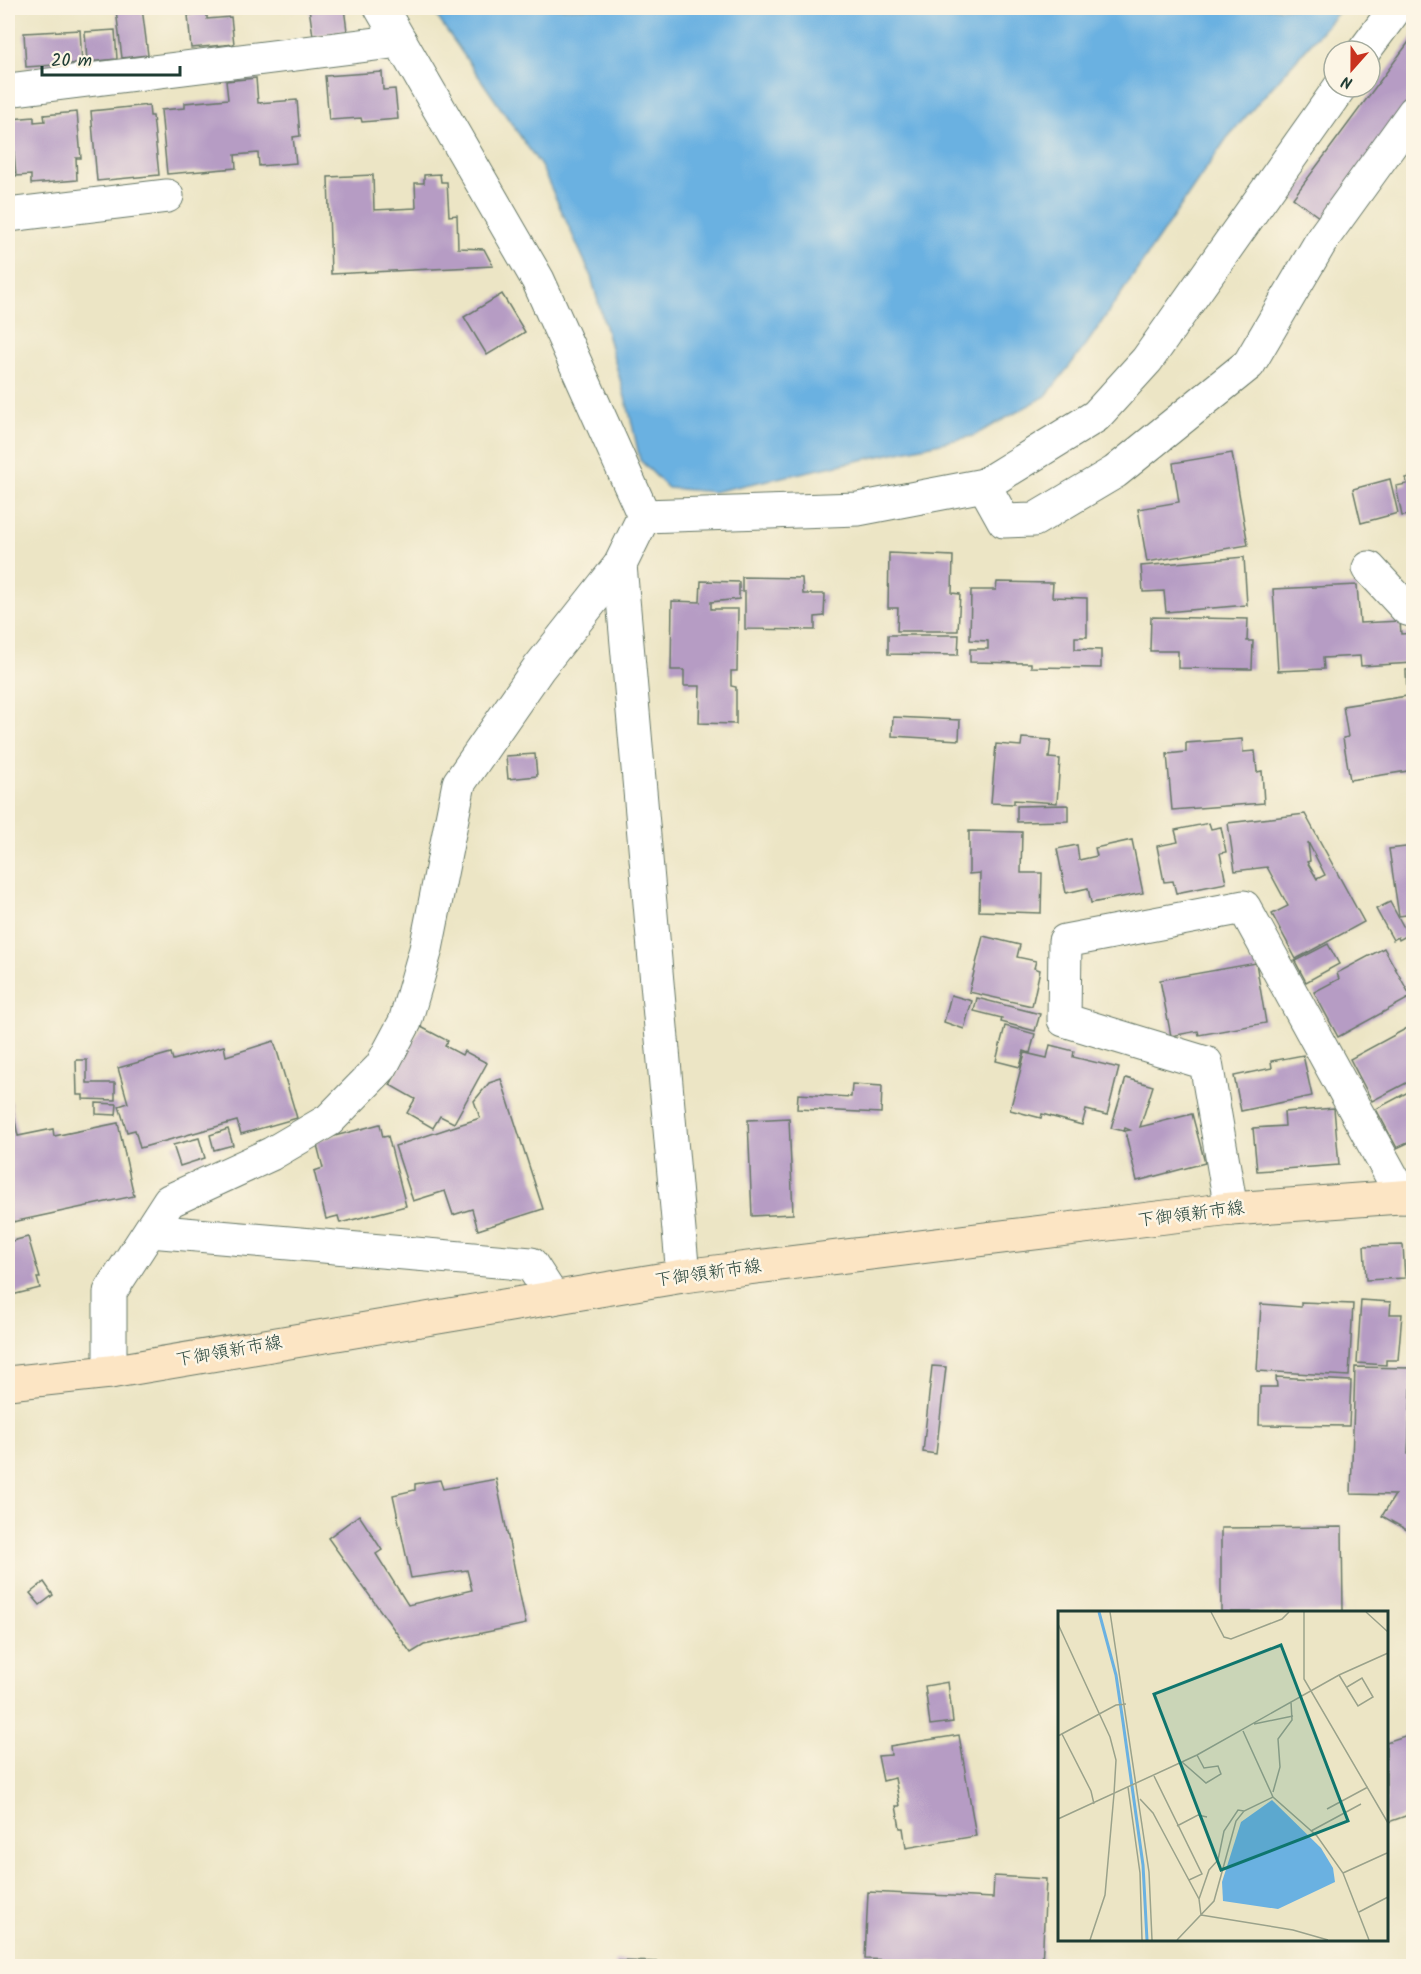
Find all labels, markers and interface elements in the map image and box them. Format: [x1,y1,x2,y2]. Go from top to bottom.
scale bar [42,39,180,77]
north arrow [1322,39,1382,99]
text: 20 m [51,47,92,76]
text: N [1338,68,1356,95]
street label: 下御領新市線 [1136,1194,1246,1236]
street label: 下御領新市線 [653,1252,763,1296]
street label: 下御領新市線 [173,1328,285,1376]
inset map [1058,1611,1388,1941]

